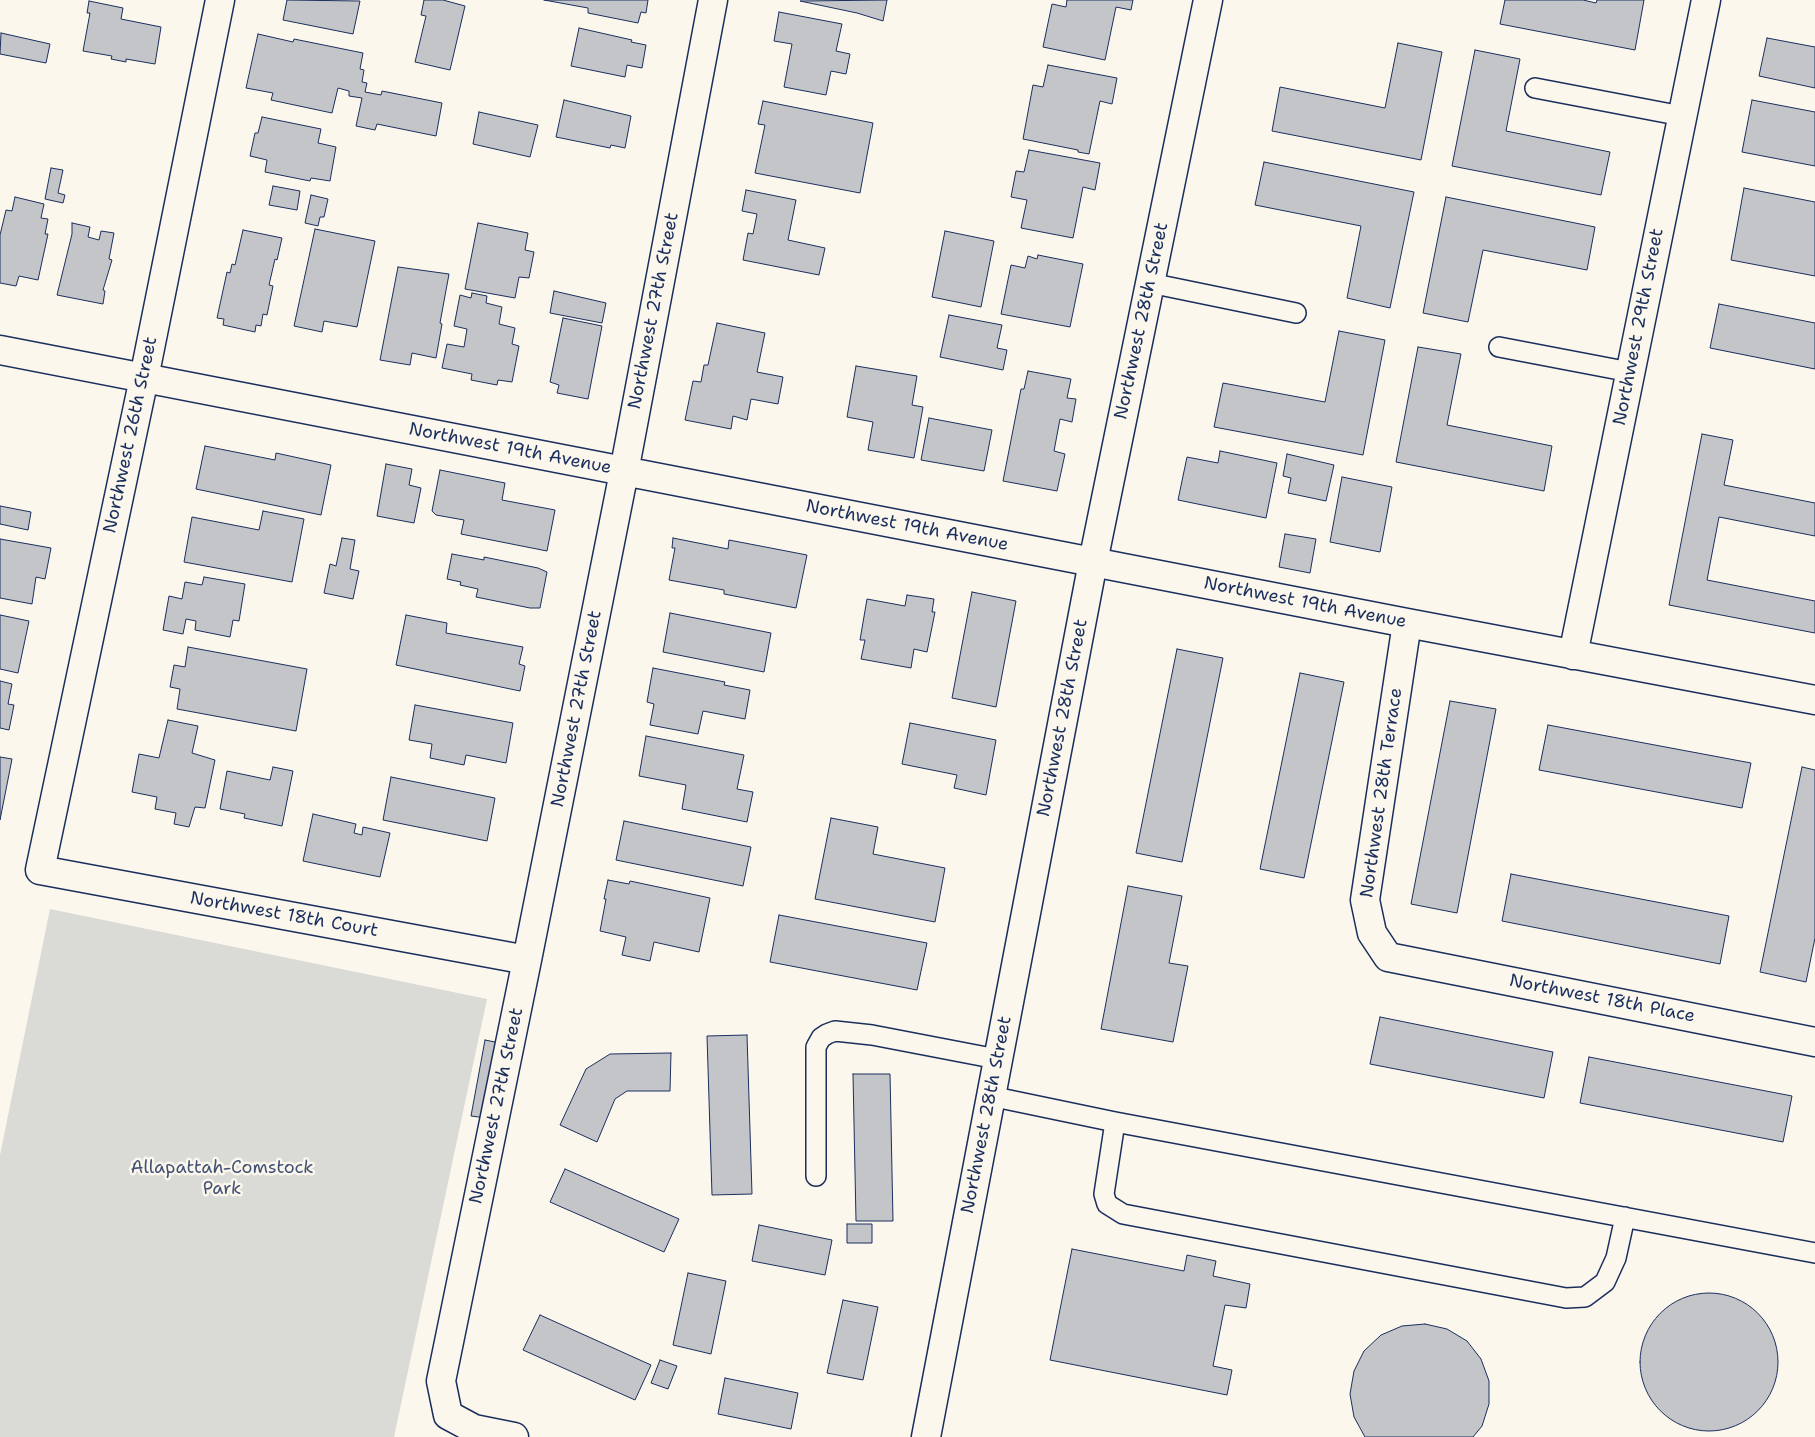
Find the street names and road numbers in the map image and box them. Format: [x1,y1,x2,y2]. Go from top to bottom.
street label: Northwest 27th Street [624,211,684,411]
street label: Northwest 28th Street [1111,221,1173,421]
street label: Northwest 29th Street [1609,227,1669,427]
street label: Northwest 26th Street [100,335,162,535]
street label: Northwest 19th Avenue [407,419,613,479]
street label: Northwest 19th Avenue [804,496,1010,556]
street label: Northwest 19th Avenue [1202,573,1408,633]
street label: Northwest 27th Street [547,609,607,809]
street label: Northwest 28th Street [1033,617,1093,819]
street label: Northwest 28th Terrace [1357,687,1407,899]
street label: Northwest 18th Court [188,888,380,942]
street label: Northwest 18th Place [1507,970,1697,1028]
street label: Northwest 27th Street [466,1006,528,1206]
street label: Northwest 28th Street [957,1014,1017,1216]

